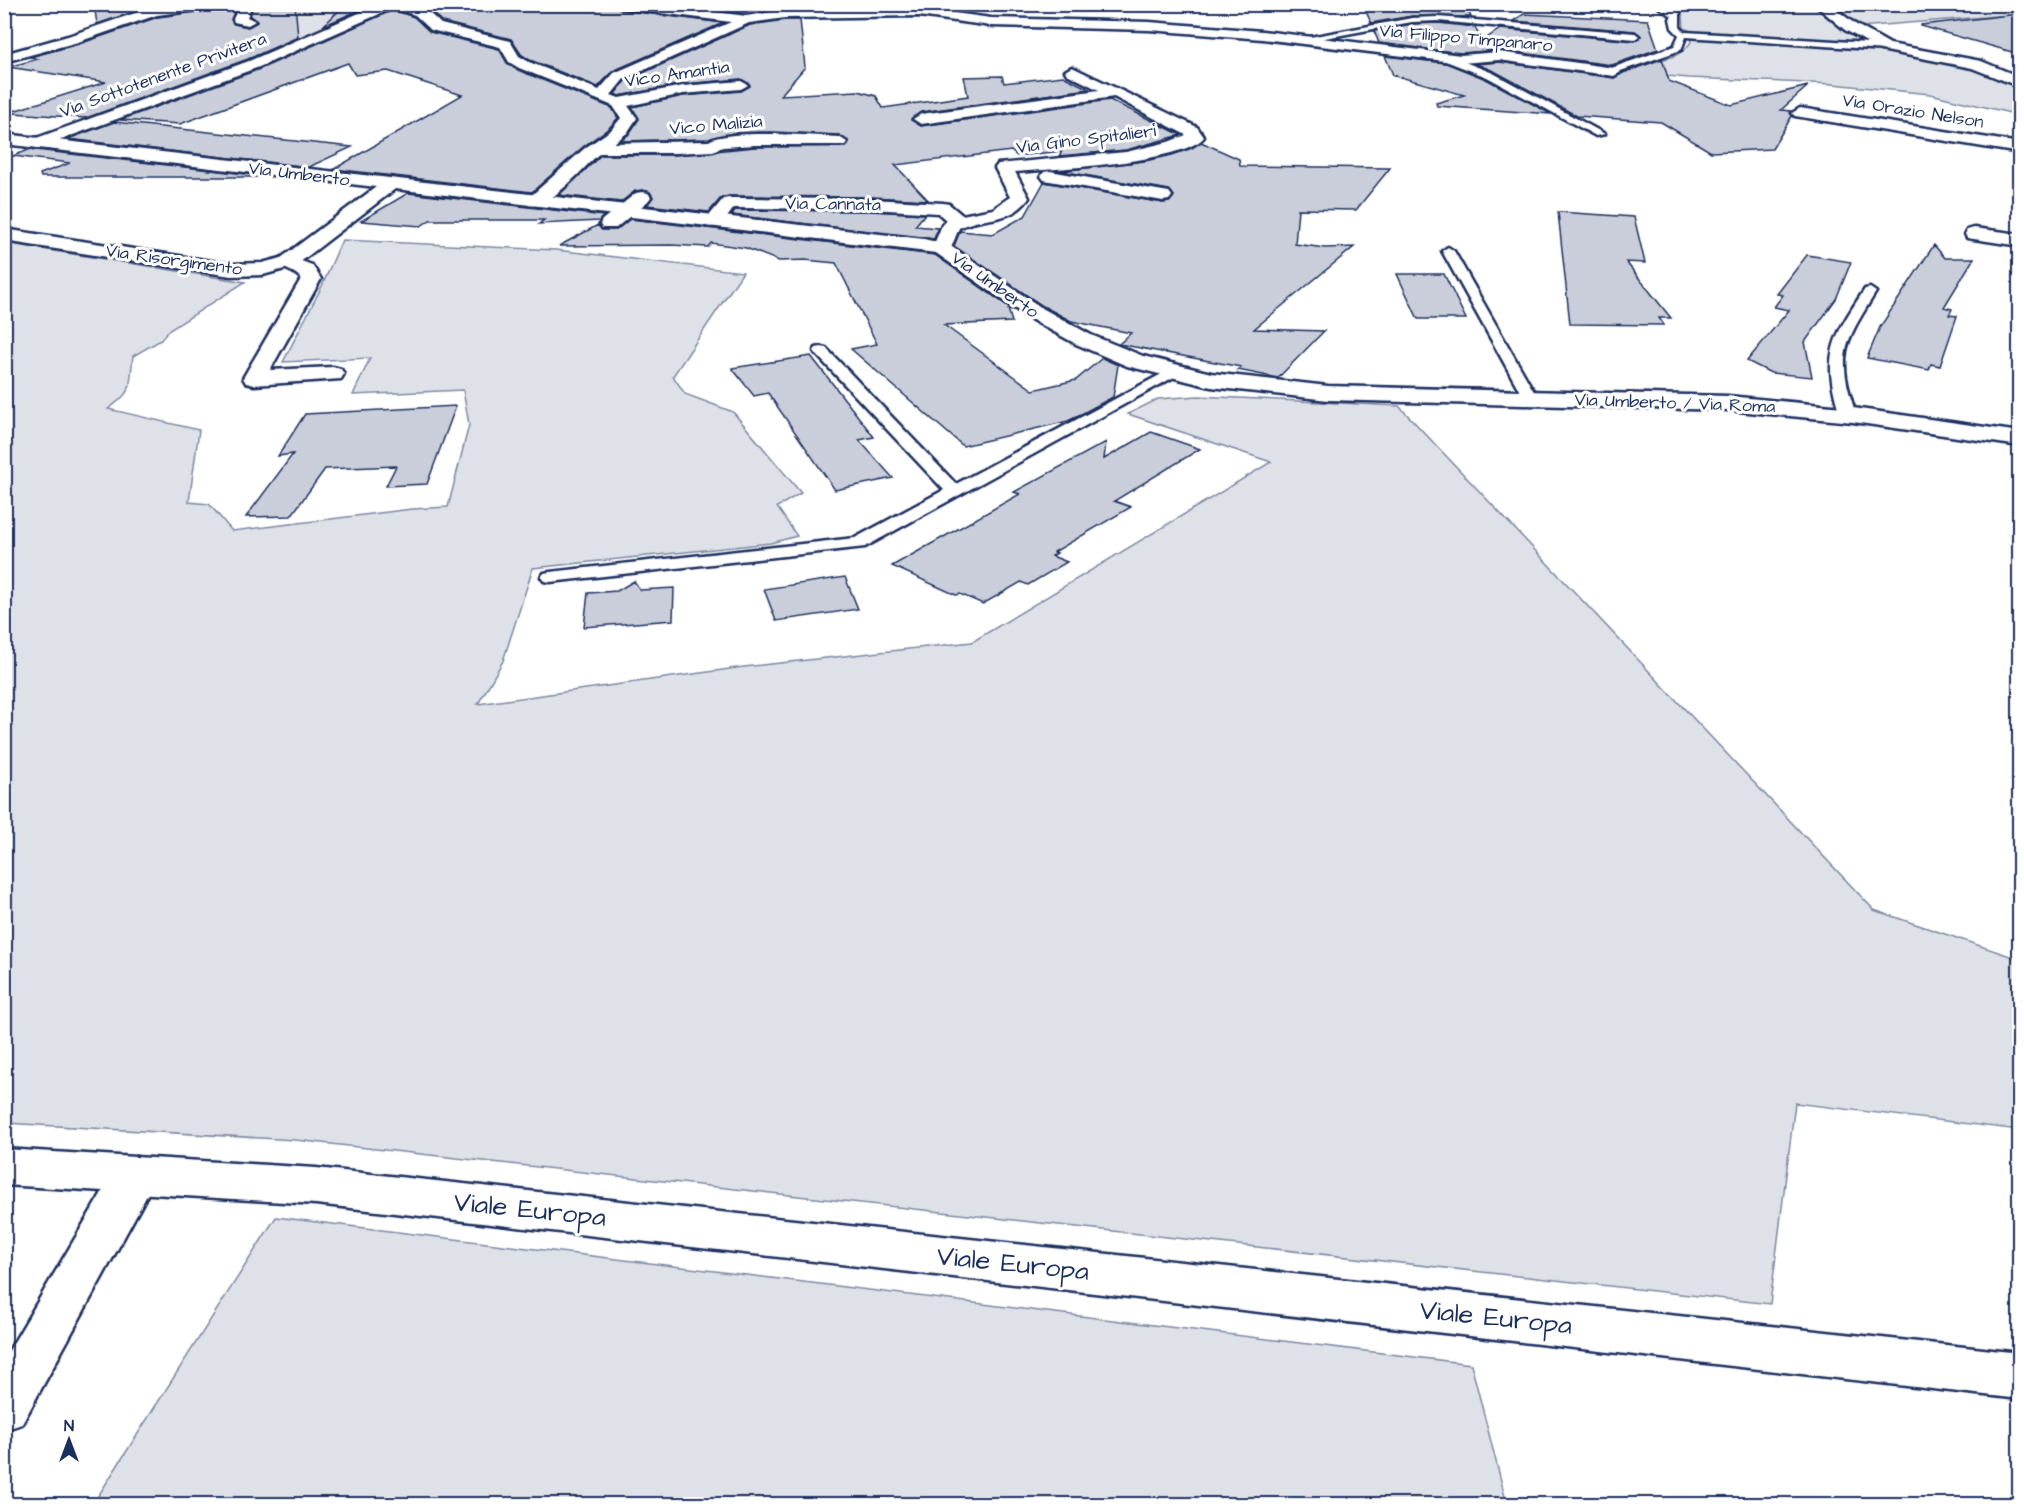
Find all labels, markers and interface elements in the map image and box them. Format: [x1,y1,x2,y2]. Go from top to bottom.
street label: Via Filippo Timpanaro [1378,18,1554,58]
street label: Via Sottotenente Privitera [56,26,270,124]
street label: Vico Amantia [623,54,731,94]
street label: Via Orazio Nelson [1841,88,1985,134]
street label: Vico Malizia [669,108,763,142]
street label: Via Gino Spitalieri [1015,118,1158,160]
street label: Via Umberto [247,155,351,193]
street label: Via Cannata [785,191,881,217]
street label: Via Risorgimento [104,238,244,283]
street label: Via Umberto [946,246,1044,324]
street label: Via Umberto / Via Roma [1574,387,1776,419]
street label: Viale Europa [452,1183,608,1237]
street label: Viale Europa [935,1237,1091,1291]
street label: Viale Europa [1418,1291,1574,1345]
north arrow [39,1410,99,1470]
text: N [64,1415,74,1437]

